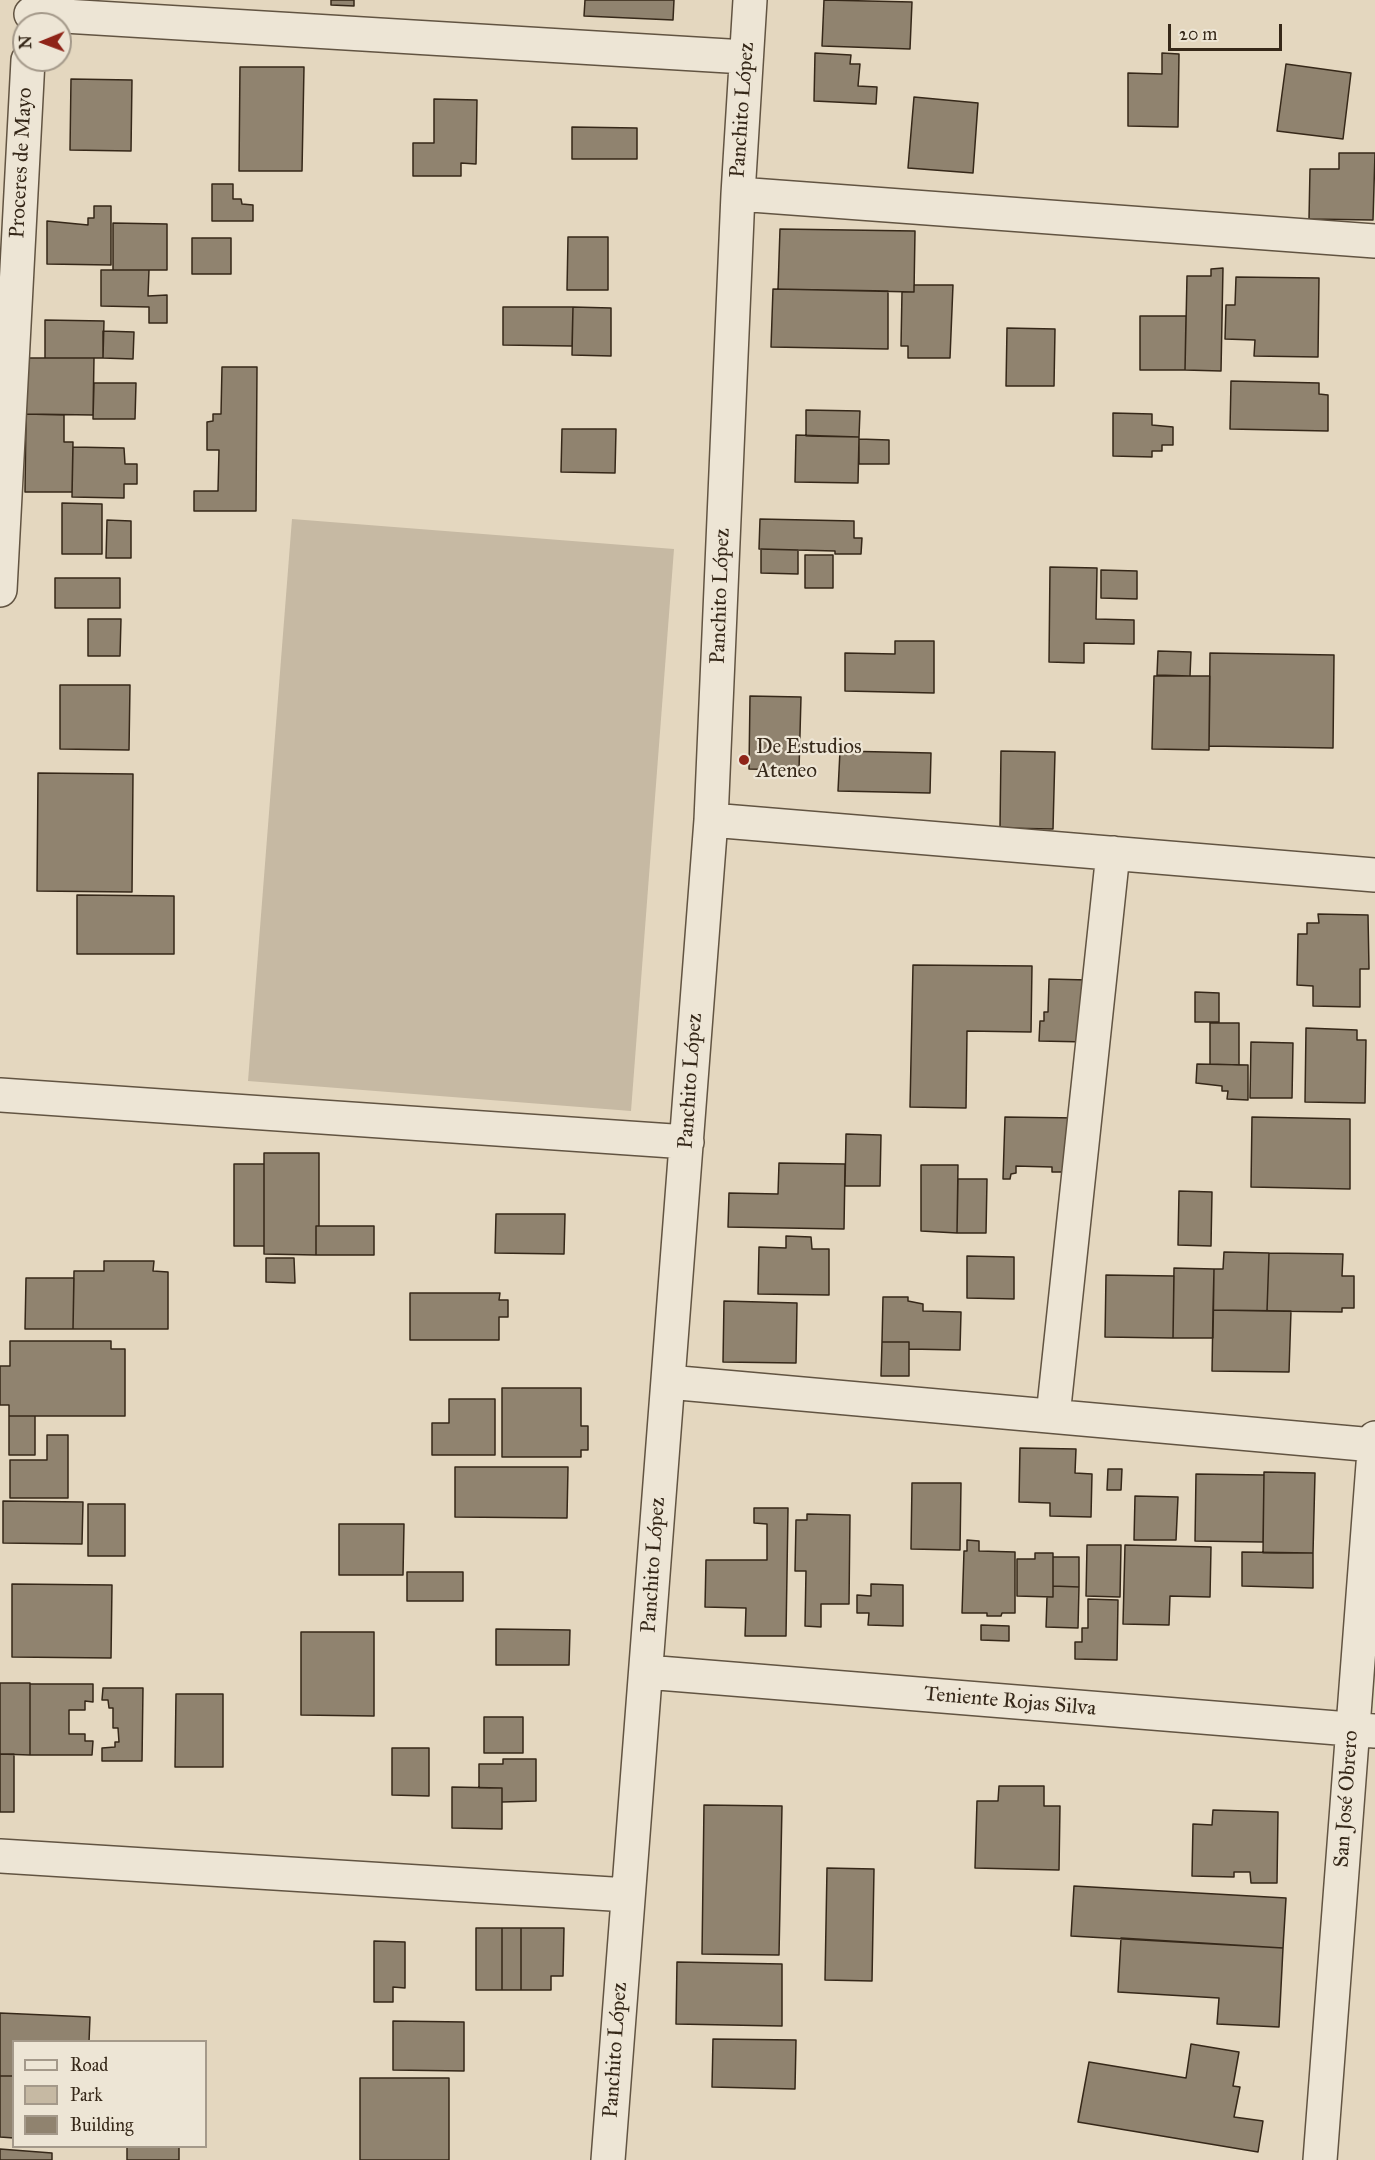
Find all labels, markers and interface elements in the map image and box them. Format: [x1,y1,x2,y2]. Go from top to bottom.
north arrow [12,12,72,72]
scale bar [1171,12,1285,50]
text: 20 m [1179,23,1217,45]
text: N [16,35,35,49]
street label: Panchito López [726,41,760,179]
street label: Proceres de Mayo [5,87,39,239]
street label: Panchito López [706,528,736,664]
place label: De Estudios Ateneo [756,735,862,785]
marker: De Estudios Ateneo [737,753,751,767]
street label: Panchito López [674,1012,708,1150]
street label: Panchito López [637,1496,671,1634]
street label: Teniente Rojas Silva [923,1682,1097,1722]
street label: San José Obrero [1330,1729,1364,1869]
street label: Panchito López [599,1981,633,2119]
legend [12,2040,207,2148]
text: Road [70,2054,108,2076]
text: Park [70,2084,103,2106]
text: Building [70,2114,133,2136]

